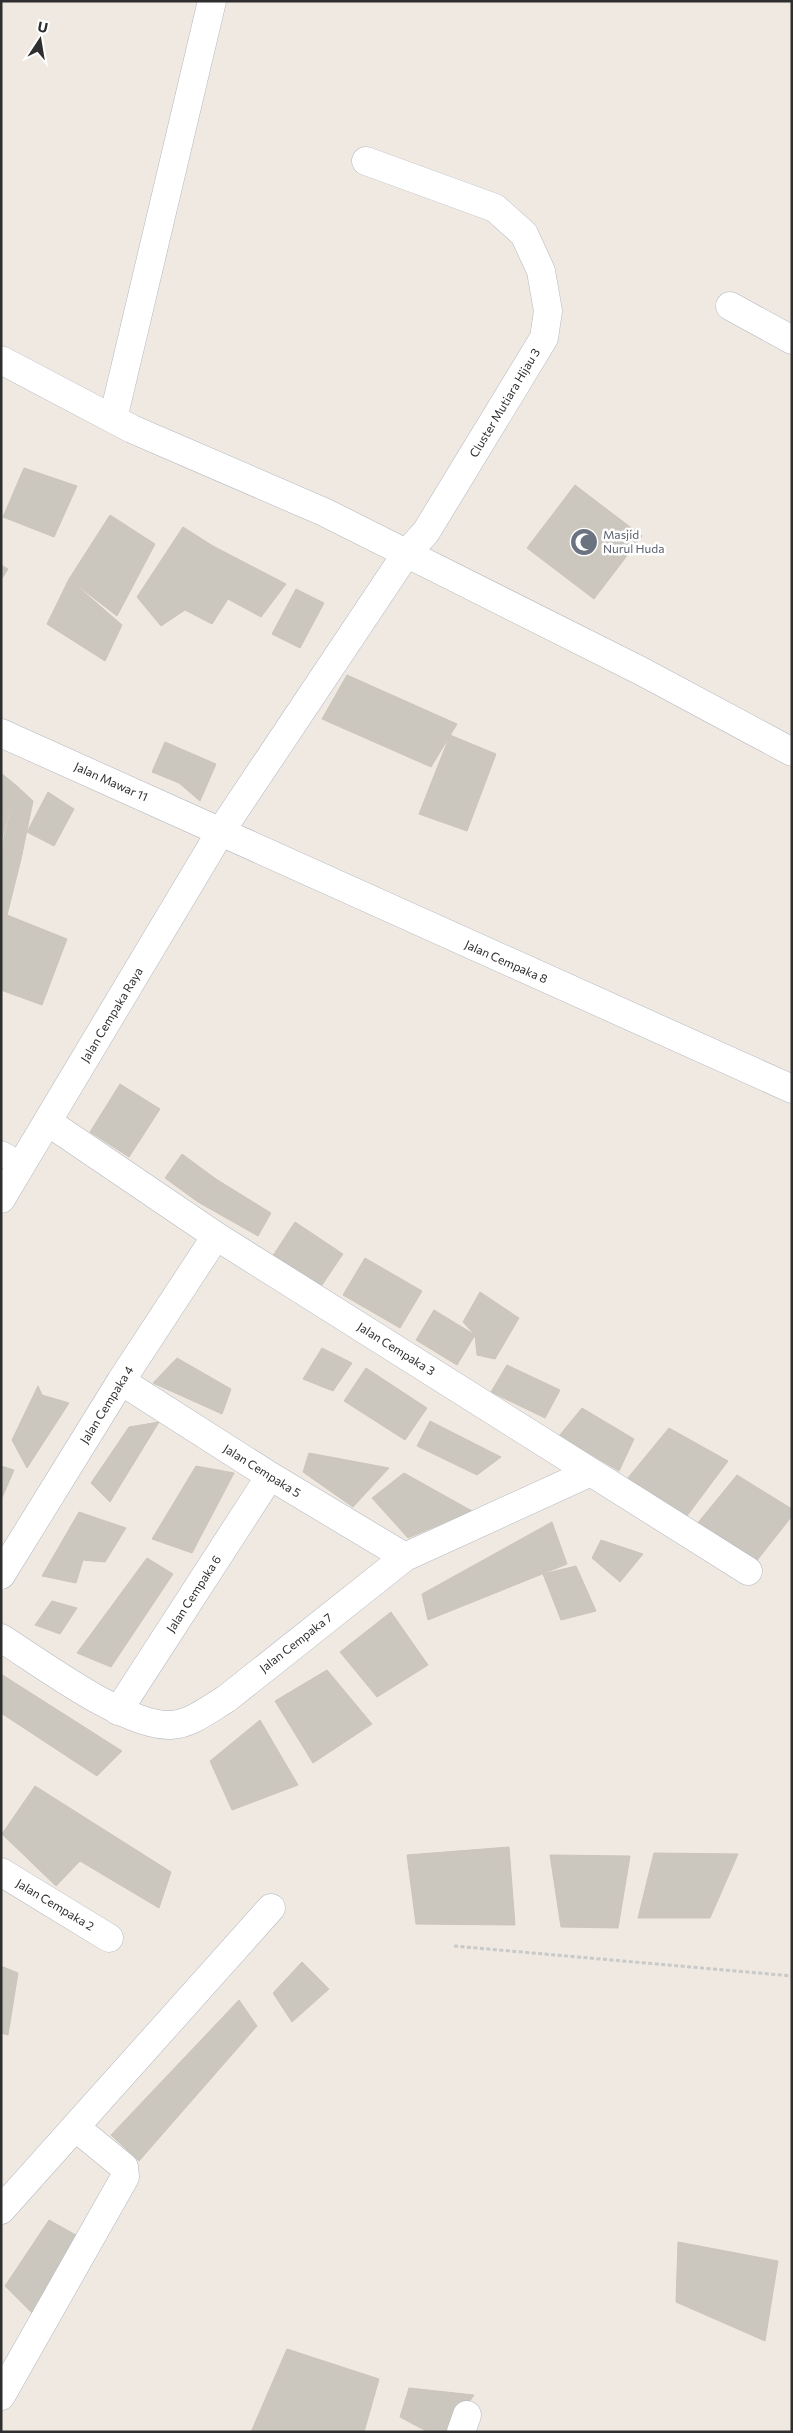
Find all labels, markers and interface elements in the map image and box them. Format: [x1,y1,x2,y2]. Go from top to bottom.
north arrow [15,15,65,65]
text: U [36,17,50,36]
street label: Cluster Mutiara Hijau 3 [466,345,542,459]
mosque icon: Masjid Nurul Huda [569,527,599,557]
place label: Masjid Nurul Huda [603,527,665,555]
street label: Jalan Mawar 11 [72,759,150,804]
street label: Jalan Cempaka 8 [462,937,550,987]
street label: Jalan Cempaka Raya [77,964,146,1065]
street label: Jalan Cempaka 3 [355,1319,438,1378]
street label: Jalan Cempaka 4 [77,1363,137,1446]
street label: Jalan Cempaka 5 [221,1441,304,1500]
street label: Jalan Cempaka 6 [163,1552,224,1635]
street label: Jalan Cempaka 7 [256,1610,335,1676]
street label: Jalan Cempaka 2 [14,1875,97,1934]

